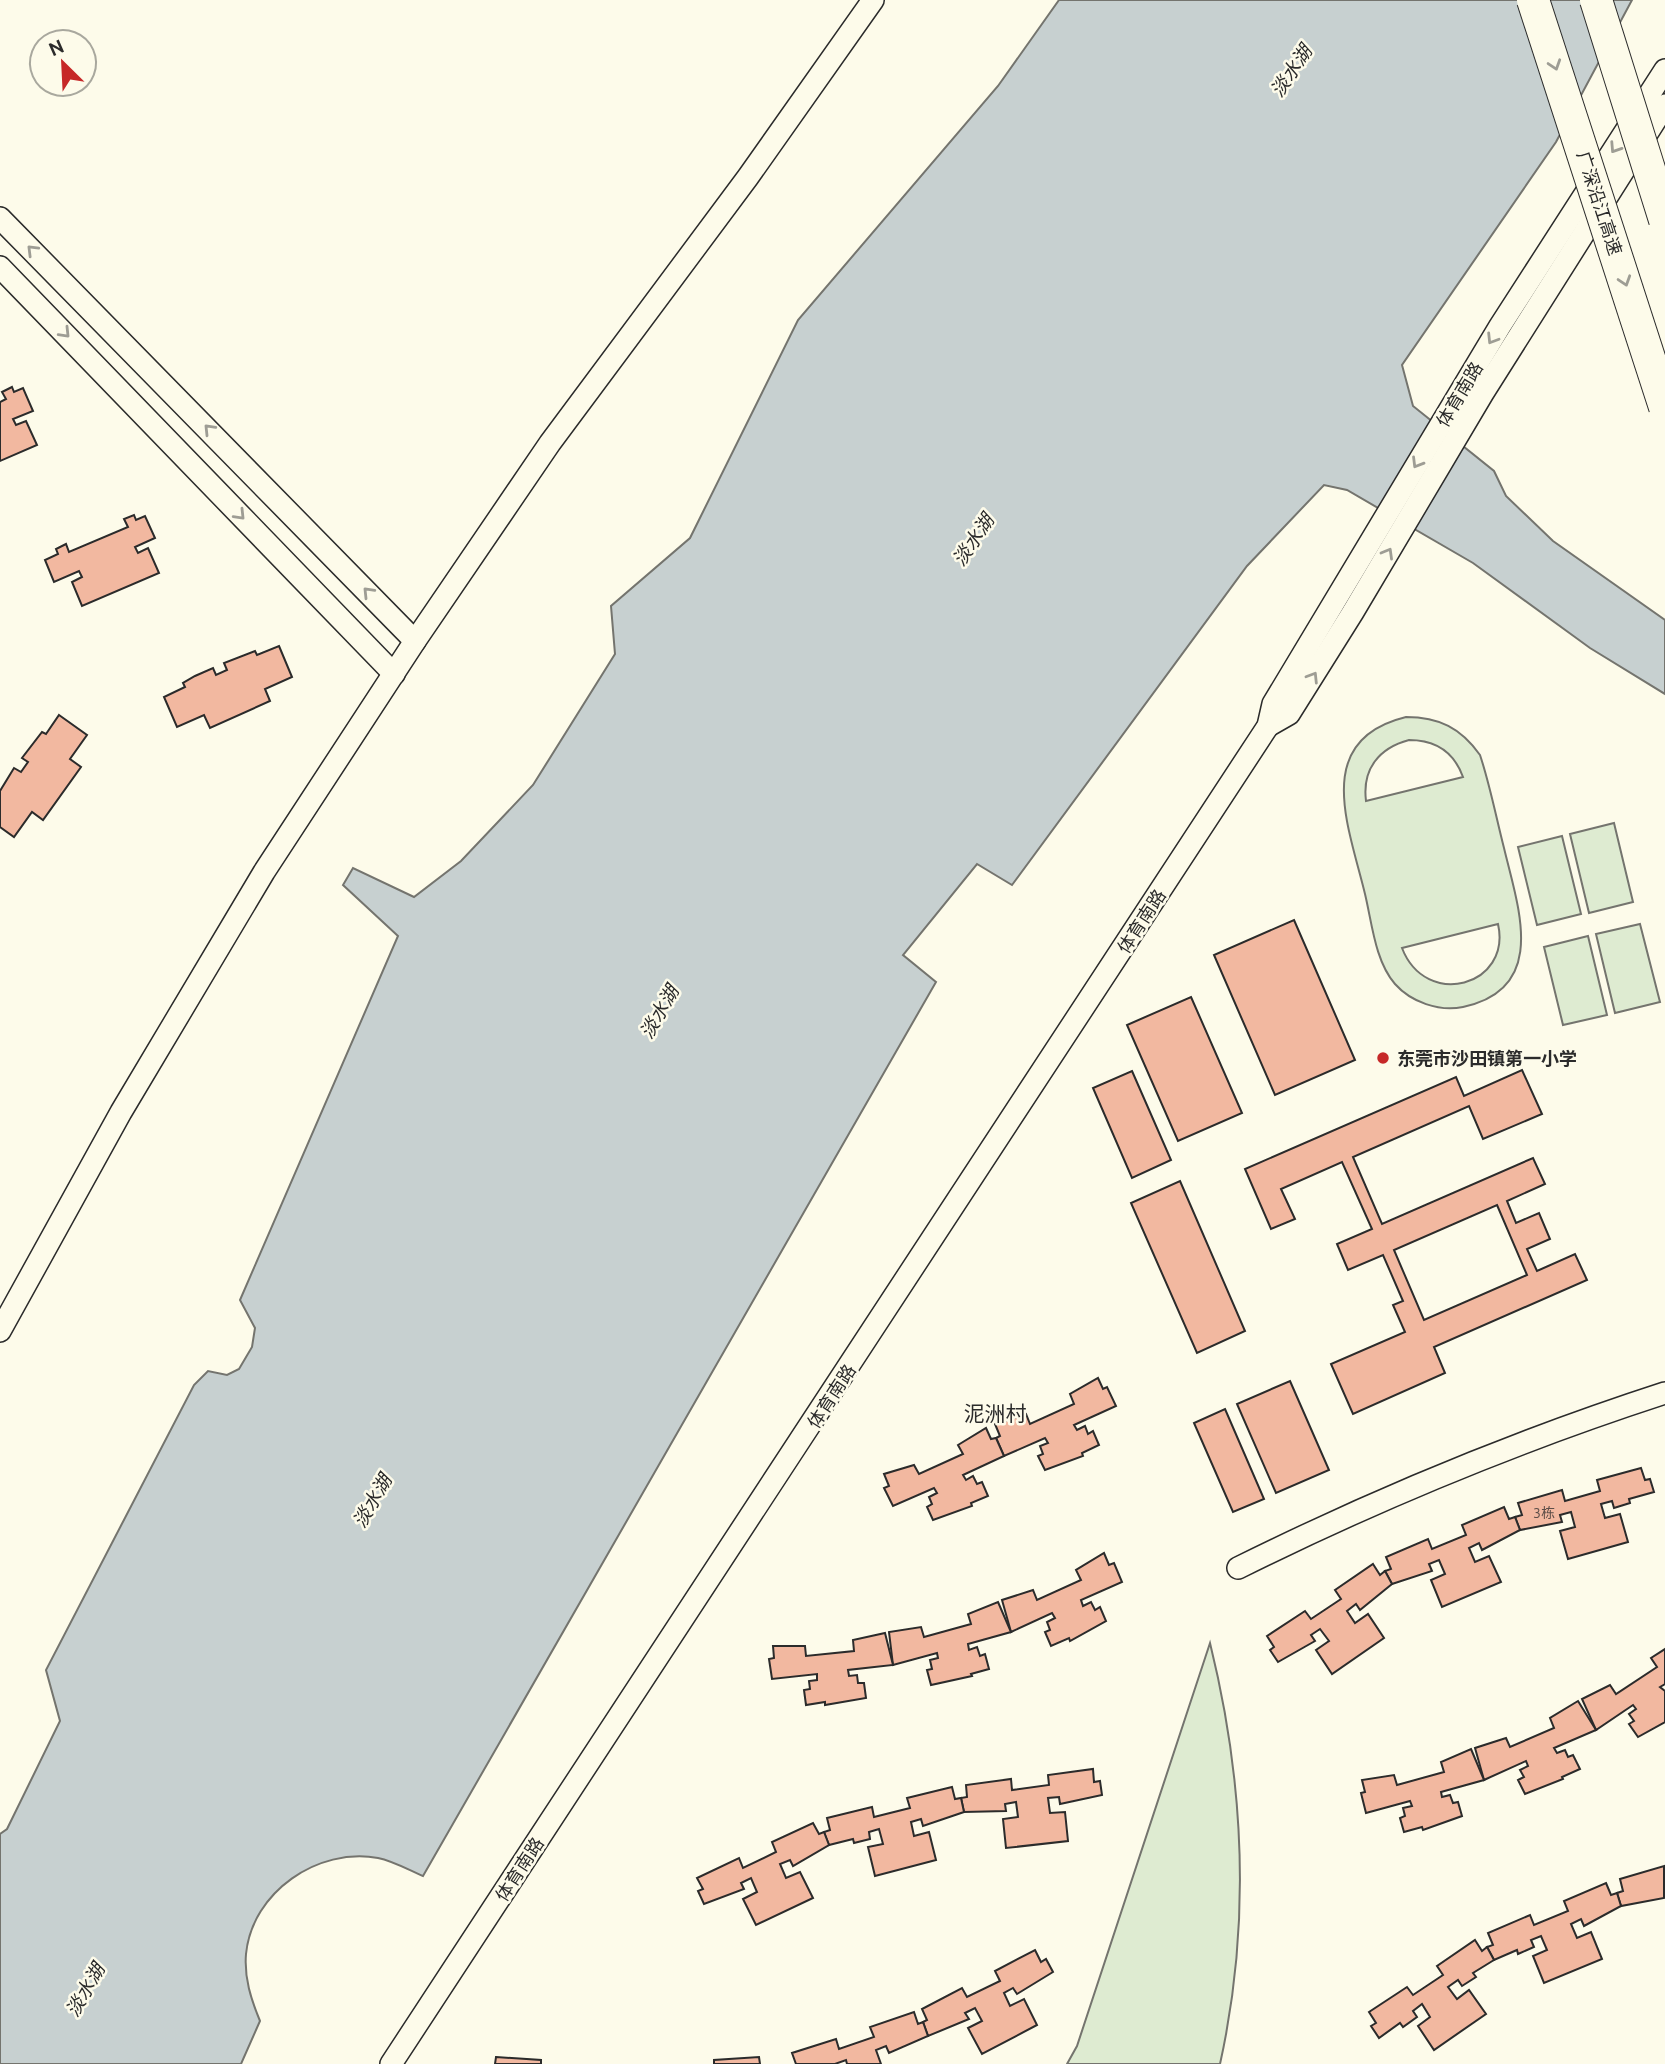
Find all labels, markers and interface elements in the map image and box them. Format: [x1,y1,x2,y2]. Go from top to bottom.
north arrow [28,28,98,98]
text: N [45,35,67,60]
water label: 淡水湖 [1266,39,1318,101]
one-way arrow [1547,58,1561,70]
one-way arrow [1610,140,1623,153]
street label: 广深沿江高速 [1574,149,1626,257]
one-way arrow [27,245,40,258]
one-way arrow [1616,275,1631,287]
one-way arrow [56,325,69,338]
one-way arrow [1487,332,1500,345]
street label: 体育南路 [1432,358,1486,430]
one-way arrow [204,424,217,437]
one-way arrow [1412,456,1425,469]
one-way arrow [232,506,245,519]
water label: 淡水湖 [948,508,1000,570]
one-way arrow [1380,548,1393,561]
one-way arrow [363,587,376,600]
one-way arrow [1304,671,1317,684]
street label: 体育南路 [1113,885,1169,957]
water label: 淡水湖 [635,979,684,1042]
place label: 东莞市沙田镇第一小学 [1397,1048,1577,1068]
marker: 东莞市沙田镇第一小学 [1375,1050,1391,1066]
street label: 体育南路 [803,1360,859,1432]
district label: 泥洲村 [964,1401,1027,1425]
water label: 淡水湖 [348,1468,397,1531]
house number: 3栋 [1533,1505,1555,1521]
street label: 体育南路 [491,1833,547,1905]
water label: 淡水湖 [61,1957,110,2020]

